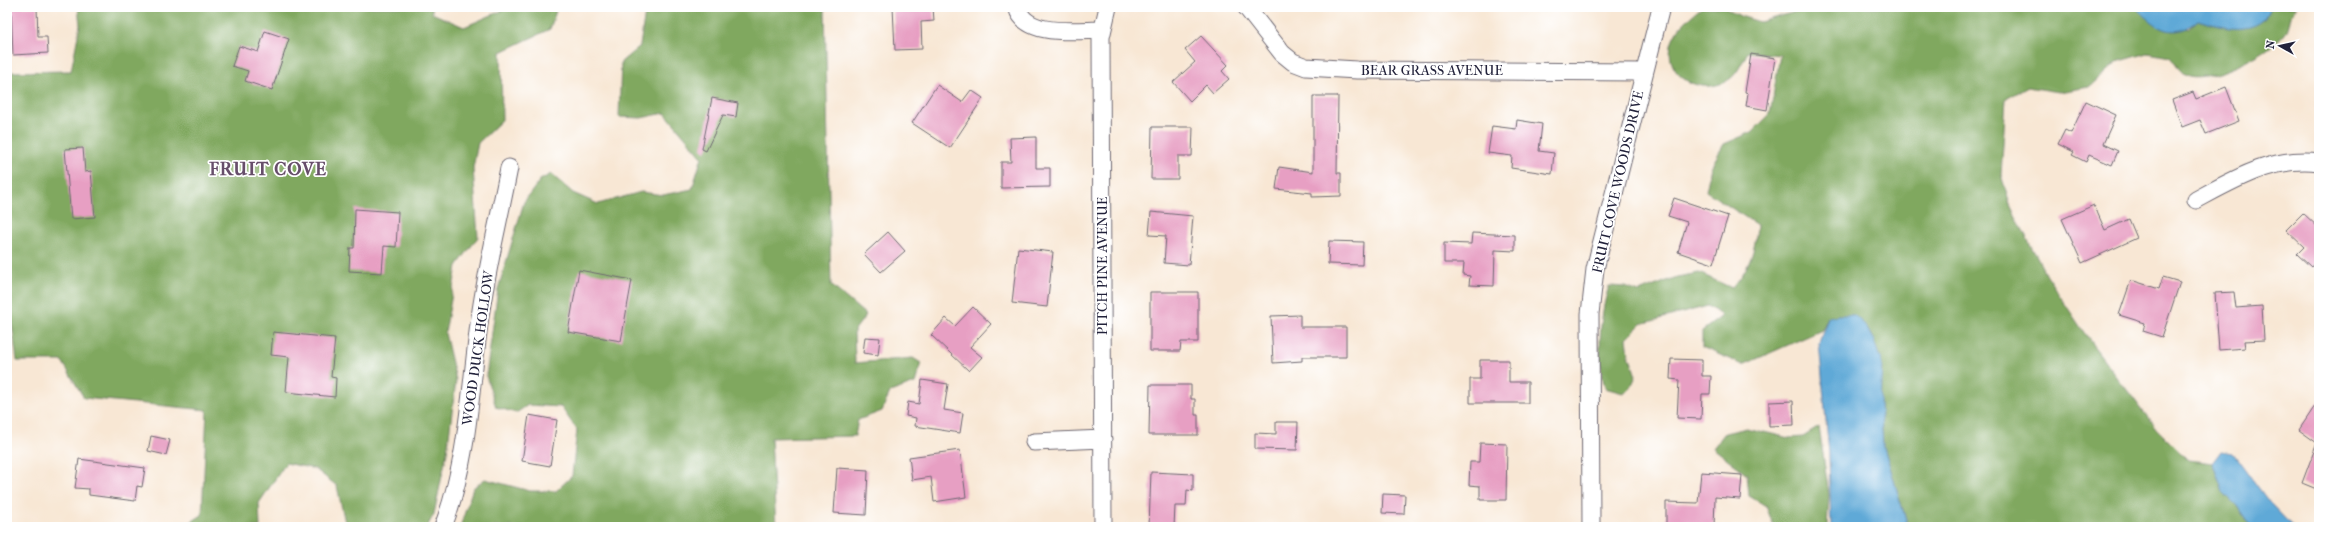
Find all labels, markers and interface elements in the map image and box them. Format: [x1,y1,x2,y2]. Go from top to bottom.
north arrow [2260,26,2300,66]
text: N [2264,39,2278,50]
street label: BEAR GRASS AVENUE [1361,62,1504,79]
street label: FRUIT COVE WOODS DRIVE [1589,89,1647,275]
district label: FRUIT COVE [208,159,327,180]
street label: PITCH PINE AVENUE [1094,196,1111,335]
street label: WOOD DUCK HOLLOW [459,268,497,427]

